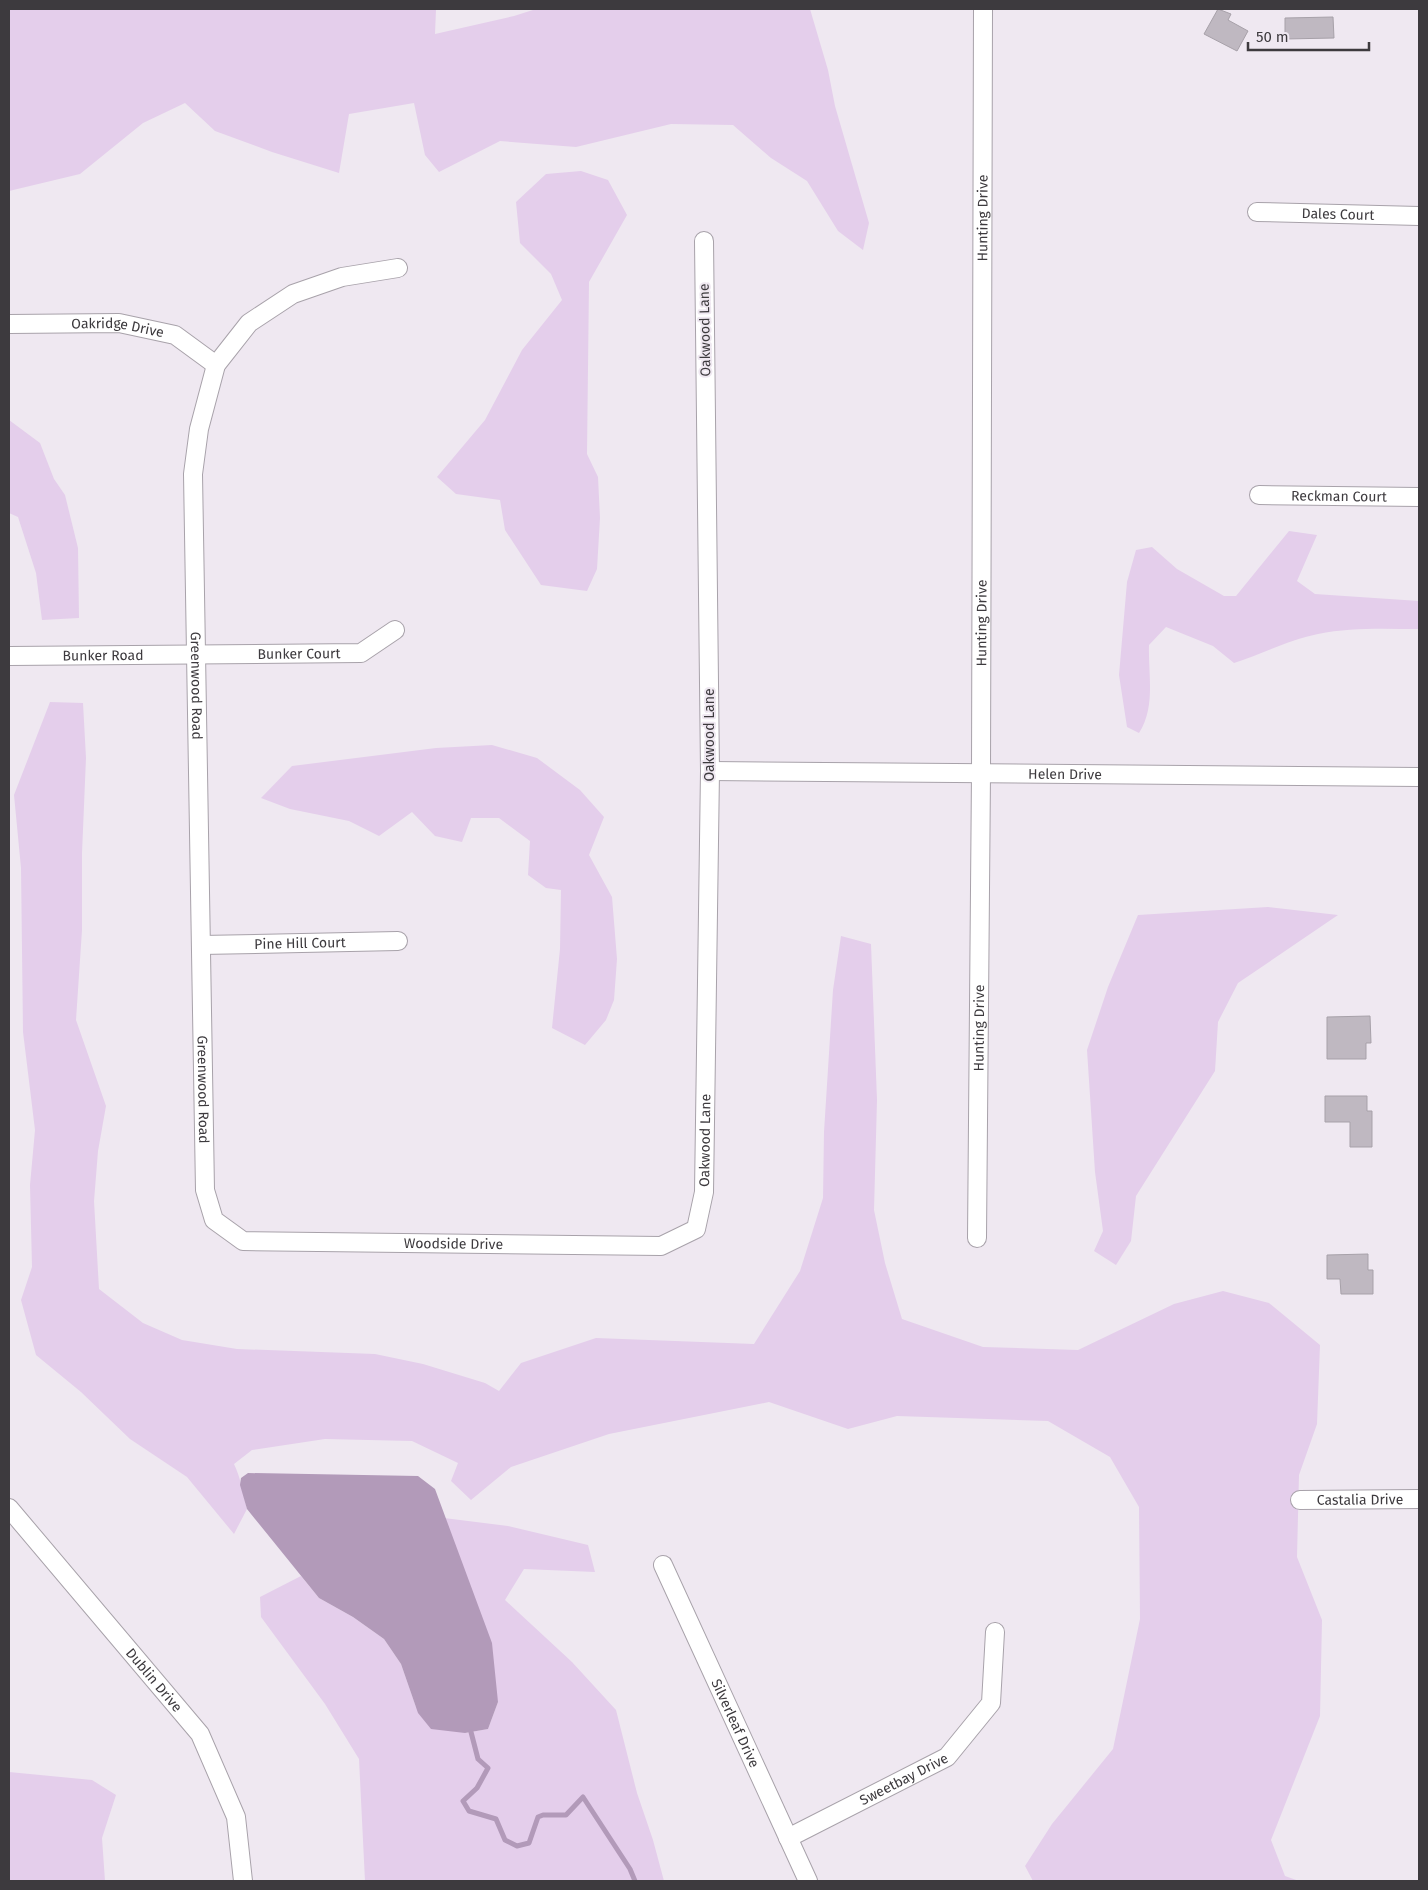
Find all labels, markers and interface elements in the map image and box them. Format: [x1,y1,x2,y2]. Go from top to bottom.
scale bar [1248,20,1369,52]
text: 50 m [1256,28,1289,46]
street label: Hunting Drive [974,174,991,262]
street label: Dales Court [1301,205,1375,223]
street label: Oakwood Lane [696,283,714,377]
street label: Oakridge Drive [71,314,165,341]
street label: Reckman Court [1291,487,1388,505]
street label: Hunting Drive [973,579,990,667]
street label: Greenwood Road [187,631,206,740]
street label: Bunker Court [257,645,342,662]
street label: Bunker Road [62,646,144,664]
street label: Oakwood Lane [701,688,718,782]
street label: Helen Drive [1028,765,1102,783]
street label: Pine Hill Court [254,934,347,952]
street label: Hunting Drive [970,984,988,1072]
street label: Greenwood Road [194,1035,213,1144]
street label: Oakwood Lane [696,1094,714,1187]
street label: Woodside Drive [404,1234,503,1253]
street label: Castalia Drive [1317,1491,1403,1508]
street label: Dublin Drive [122,1644,186,1715]
street label: Silverleaf Drive [708,1676,763,1770]
street label: Sweetbay Drive [857,1749,951,1809]

